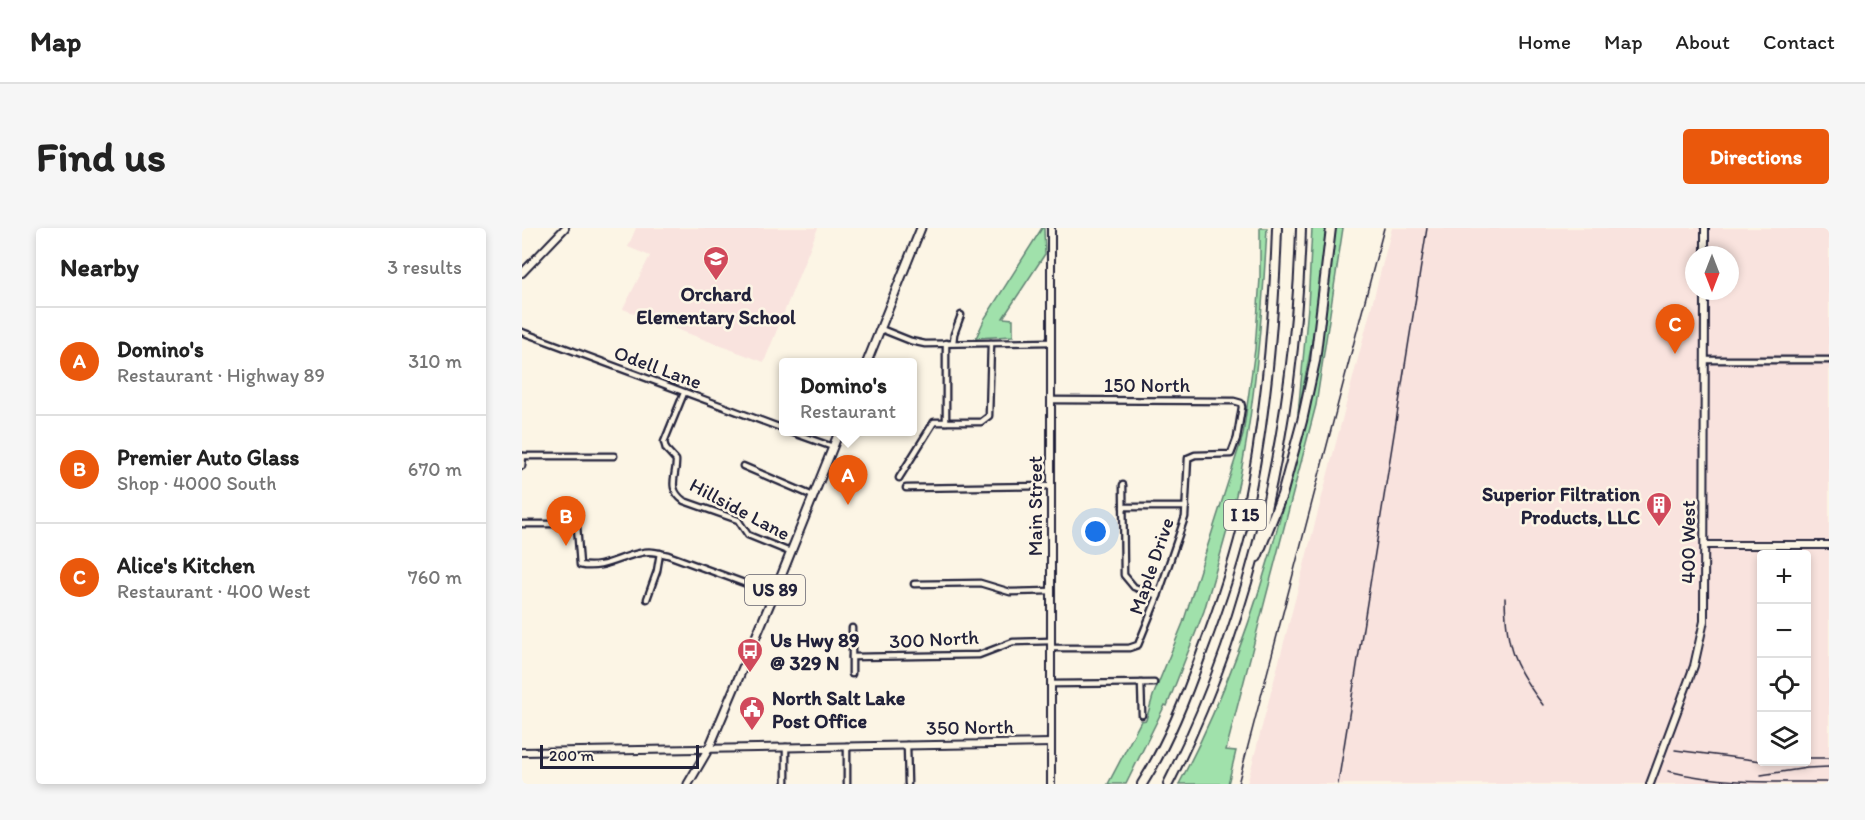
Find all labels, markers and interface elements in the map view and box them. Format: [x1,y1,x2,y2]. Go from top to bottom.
text: Map [30,24,81,58]
text: Home [1518,29,1571,54]
text: Map [1604,29,1643,54]
text: About [1676,29,1730,54]
text: Contact [1763,29,1835,54]
button: Directions [1683,129,1829,184]
text: Find us [36,131,166,182]
school or university icon: Orchard Elementary School [701,244,731,282]
north arrow [1685,246,1739,300]
text: Nearby [60,251,139,283]
text: 3 results [387,255,462,279]
place label: Orchard Elementary School [636,282,796,330]
pin: C [1656,304,1694,354]
text: Domino's [117,336,204,363]
street label: Odell Lane [611,340,705,394]
text: A [73,349,86,373]
text: 310 m [408,349,462,373]
popup [779,358,917,436]
text: Restaurant · Highway 89 [117,363,325,387]
text: Domino's [800,372,887,399]
street label: 150 North [1104,373,1191,397]
text: Restaurant [800,399,896,423]
text: Premier Auto Glass [117,444,299,471]
pin: A [828,456,868,505]
street label: Main Street [1023,456,1047,556]
text: B [73,457,86,481]
text: 670 m [408,457,462,481]
text: Shop · 4000 South [117,471,277,495]
street label: Hillside Lane [686,473,794,545]
place label: Superior Filtration Products, LLC [1482,482,1640,529]
building icon: Superior Filtration Products, LLC [1644,490,1674,528]
pin: B [546,496,585,546]
road number: I 15 [1224,500,1266,530]
street label: 400 West [1676,500,1700,584]
street label: Maple Drive [1123,514,1179,618]
your location [1081,517,1110,546]
map controls [1757,550,1811,766]
button: + [1757,550,1811,604]
text: Alice's Kitchen [117,552,255,579]
text: C [73,565,86,589]
text: 760 m [408,565,462,589]
road number: US 89 [745,575,805,605]
text: Restaurant · 400 West [117,579,310,603]
button: − [1757,604,1811,658]
street label: 300 North [889,625,980,653]
place label: Us Hwy 89 @ 329 N [770,628,859,675]
bus stop icon: Us Hwy 89 @ 329 N [735,636,765,674]
button: locate [1757,658,1811,712]
place label: North Salt Lake Post Office [772,686,906,733]
public building icon: North Salt Lake Post Office [737,694,767,732]
button: layers [1757,712,1811,766]
street label: 350 North [926,714,1015,740]
scale bar [540,742,699,770]
text: 200 m [549,746,594,765]

